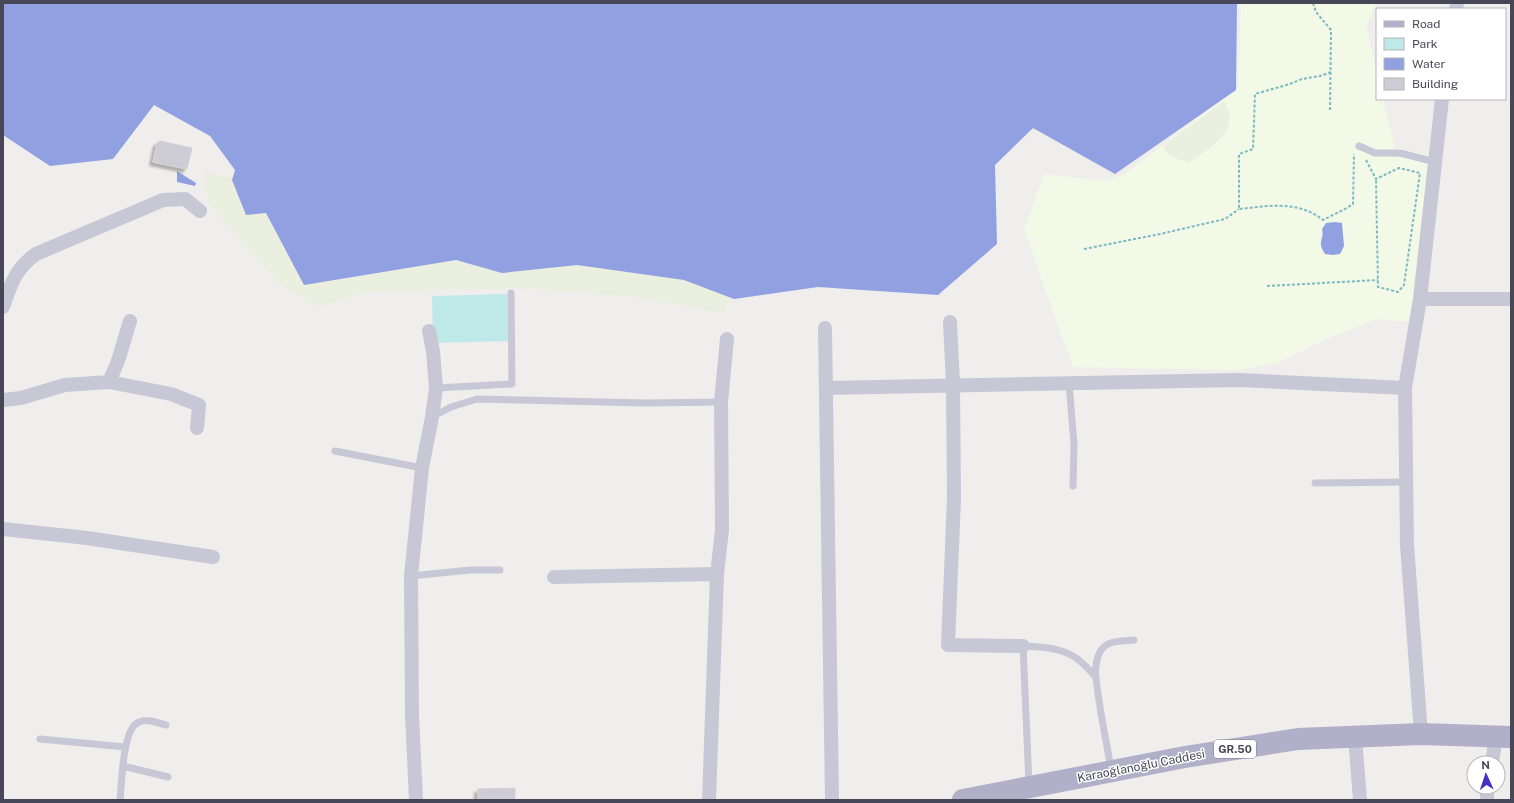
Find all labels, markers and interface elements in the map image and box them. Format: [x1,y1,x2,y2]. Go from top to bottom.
legend [1376,8,1506,100]
text: Road [1412,17,1440,31]
text: Park [1412,37,1438,51]
text: Water [1412,57,1446,71]
text: Building [1412,77,1458,91]
road number: GR.50 [1214,740,1256,758]
street label: Karaoğlanoğlu Caddesi [1076,747,1206,785]
north arrow [1466,755,1506,795]
text: N [1481,759,1490,771]

